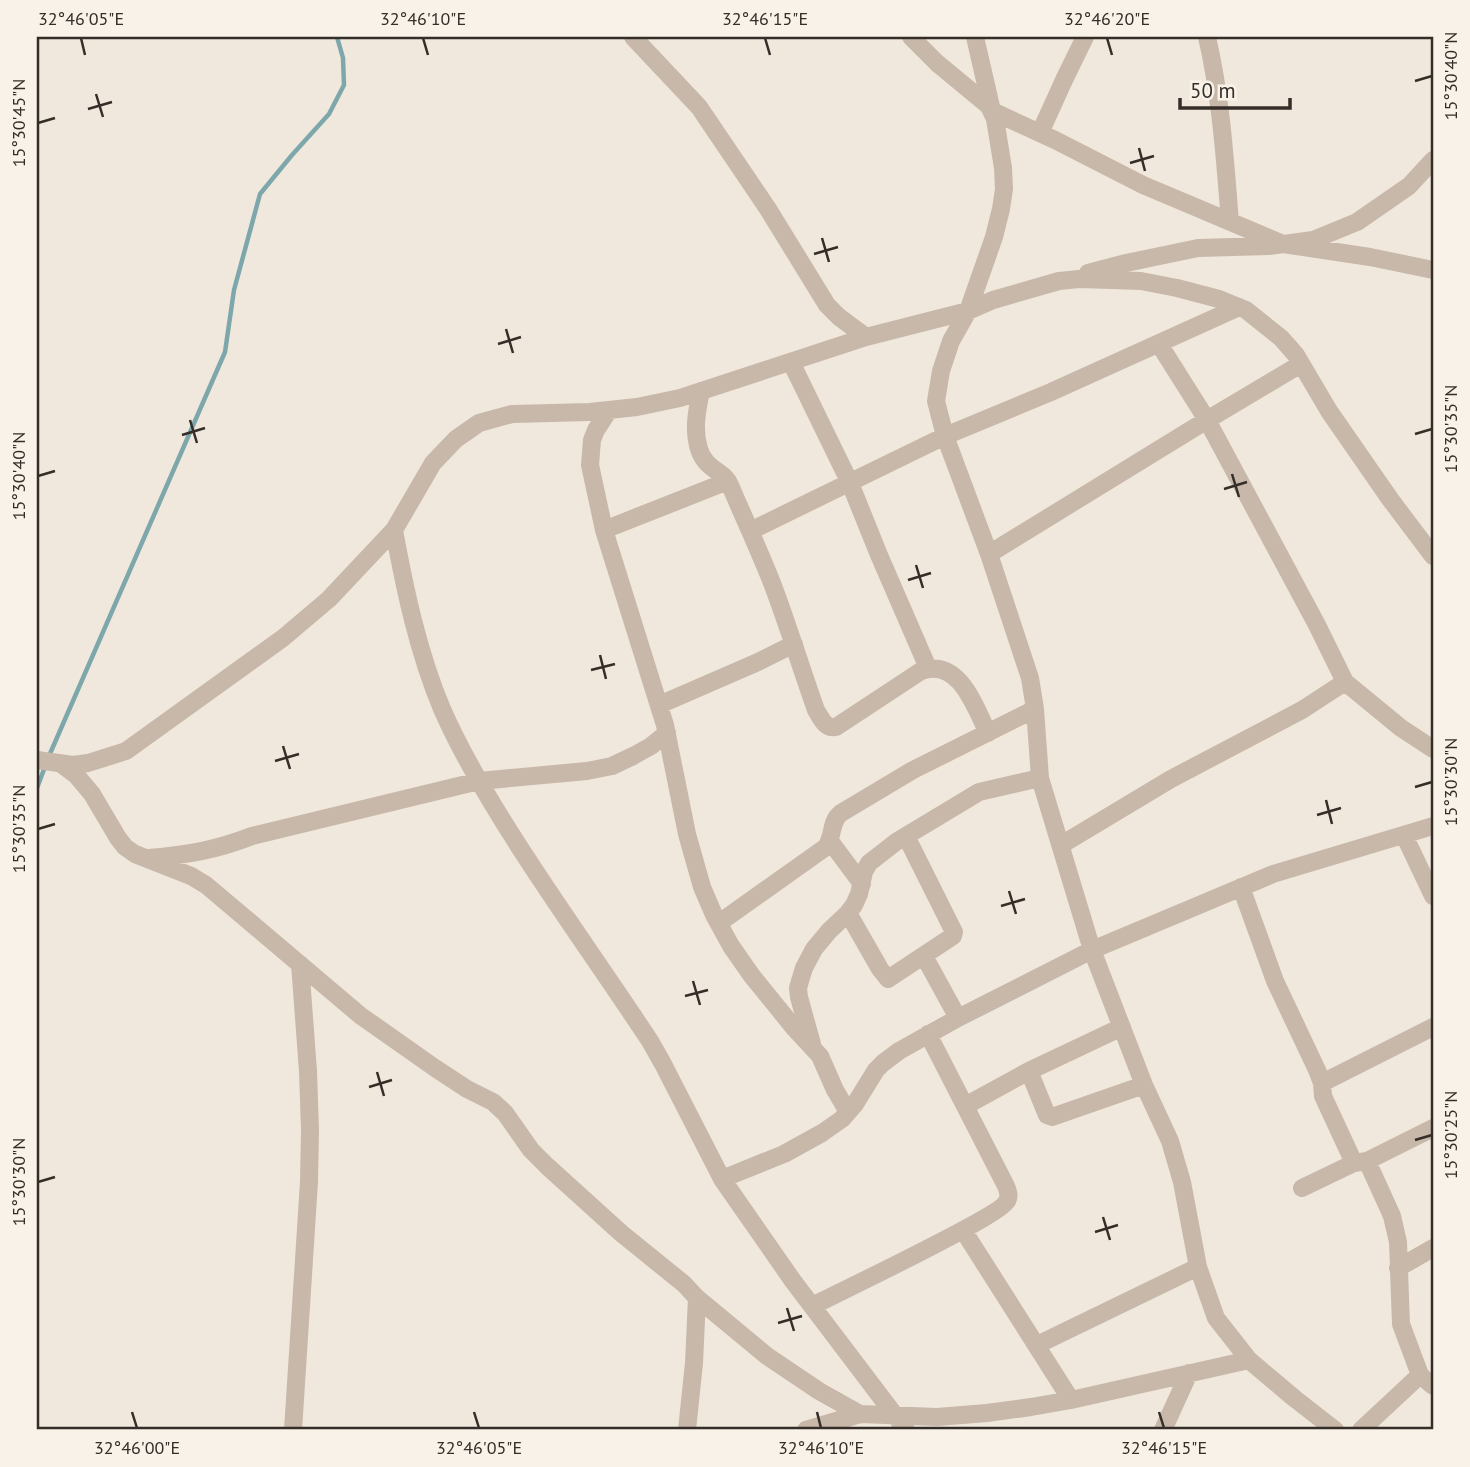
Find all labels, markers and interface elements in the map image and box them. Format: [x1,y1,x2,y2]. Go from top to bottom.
text: 32°46'05"E [38,7,124,30]
text: 32°46'10"E [380,7,466,30]
text: 32°46'15"E [722,7,808,30]
text: 32°46'20"E [1064,7,1150,30]
text: 15°30'40"N [1439,32,1462,120]
scale bar [1180,66,1290,110]
text: 50 m [1190,77,1236,104]
text: 15°30'45"N [7,79,30,167]
text: 15°30'35"N [1439,385,1462,473]
text: 15°30'40"N [7,432,30,520]
text: 15°30'30"N [1439,738,1462,826]
text: 15°30'35"N [7,785,30,873]
text: 15°30'25"N [1439,1091,1462,1179]
text: 15°30'30"N [7,1138,30,1226]
text: 32°46'00"E [94,1436,180,1459]
text: 32°46'05"E [436,1436,522,1459]
text: 32°46'10"E [778,1436,864,1459]
text: 32°46'15"E [1121,1436,1207,1459]

